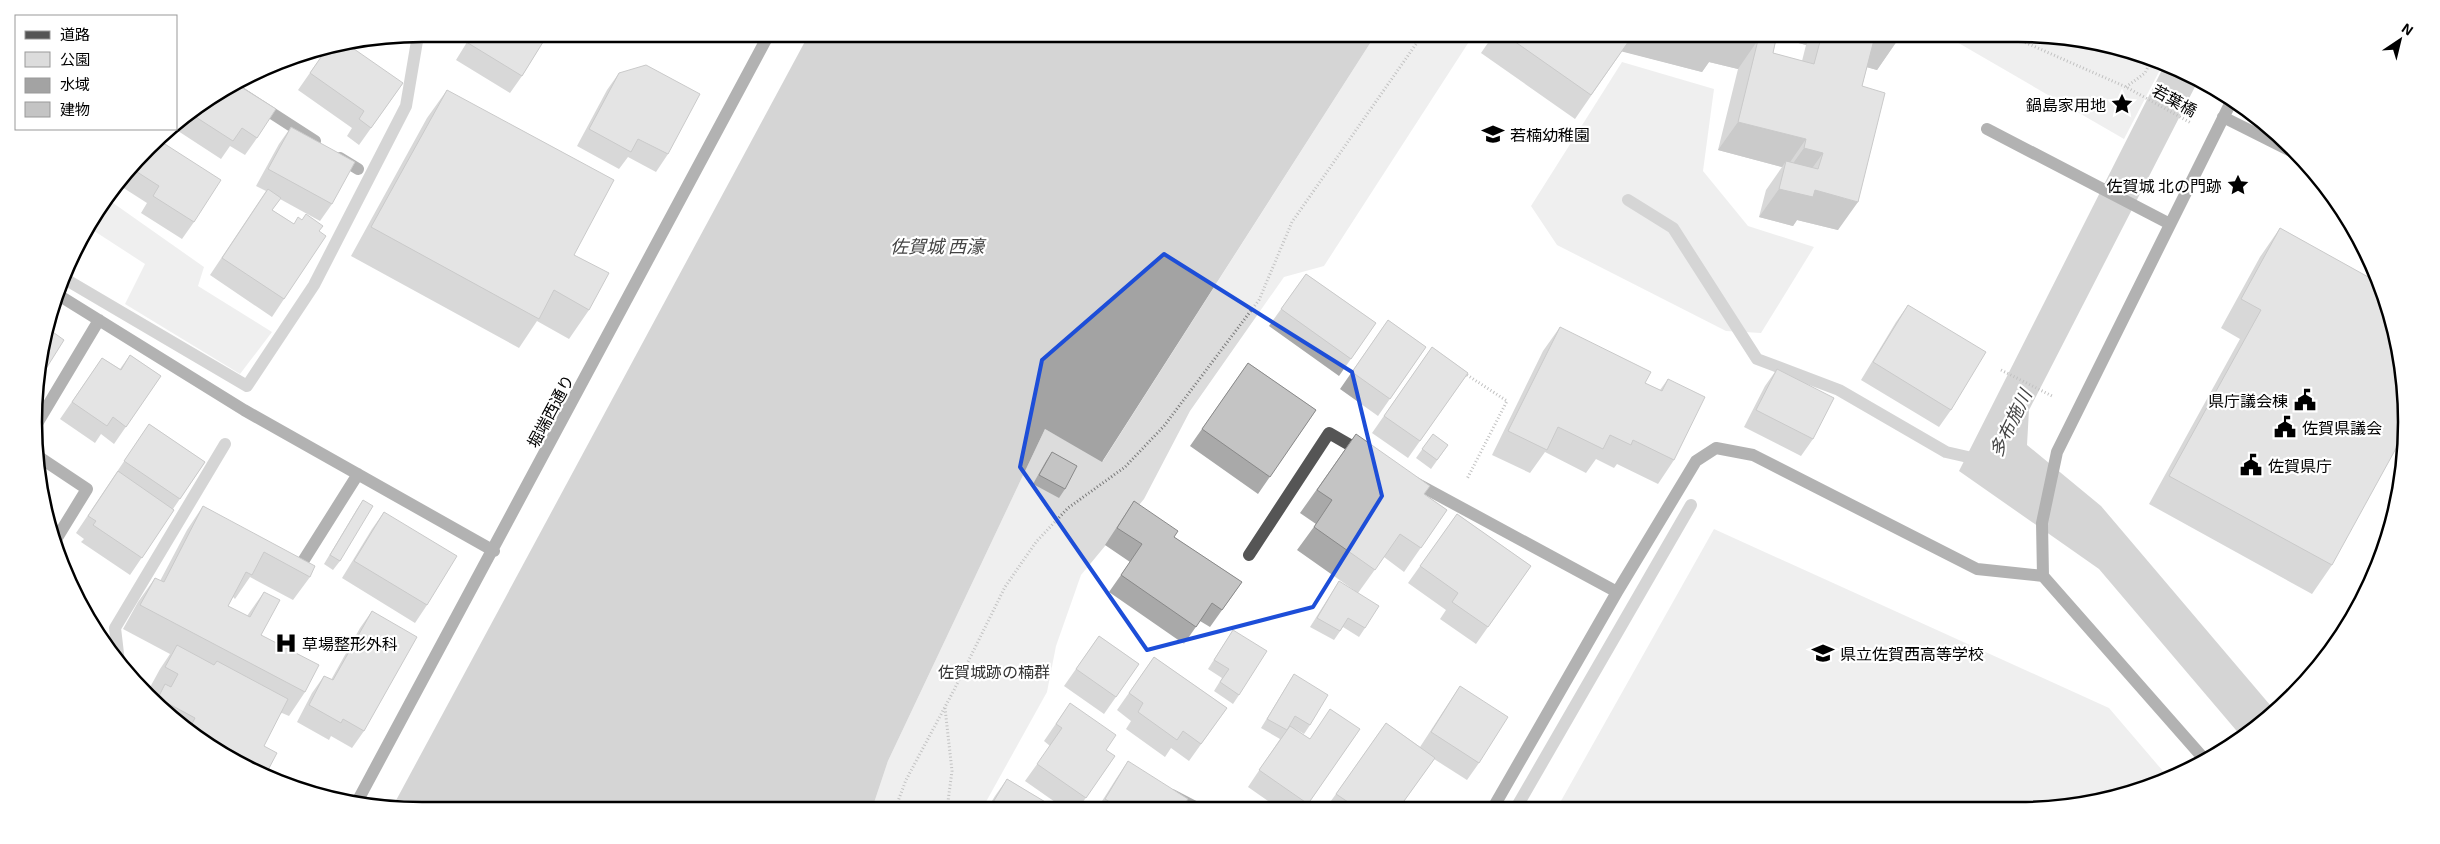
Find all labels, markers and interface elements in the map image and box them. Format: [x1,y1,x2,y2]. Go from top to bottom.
legend [15,15,178,130]
north arrow [2375,15,2425,65]
text: N [2399,19,2417,39]
text: 道路 [60,25,90,43]
text: 公園 [60,50,90,68]
text: 水域 [60,75,90,93]
street label: 若葉橋 [2149,80,2201,120]
place icon: 鍋島家用地 [2109,91,2135,117]
place label: 鍋島家用地 [2026,95,2106,114]
text: 建物 [60,100,90,118]
school or university icon: 若楠幼稚園 [1480,121,1506,147]
place label: 若楠幼稚園 [1510,125,1590,144]
place icon: 佐賀城 北の門跡 [2225,172,2251,198]
place label: 佐賀城 北の門跡 [2106,176,2222,195]
water label: 佐賀城 西濠 [890,235,987,257]
street label: 堀端西通り [523,371,577,451]
water label: 多布施川 [1984,384,2037,460]
public building icon: 県庁議会棟 [2292,387,2318,413]
place label: 県庁議会棟 [2208,391,2288,410]
public building icon: 佐賀県議会 [2272,414,2298,440]
place label: 佐賀県議会 [2302,418,2382,437]
public building icon: 佐賀県庁 [2238,452,2264,478]
place label: 佐賀県庁 [2268,456,2332,475]
hospital icon: 草場整形外科 [273,630,299,656]
place label: 草場整形外科 [302,634,398,653]
school or university icon: 県立佐賀西高等学校 [1810,640,1836,666]
place label: 県立佐賀西高等学校 [1840,644,1984,663]
park label: 佐賀城跡の楠群 [938,662,1050,681]

